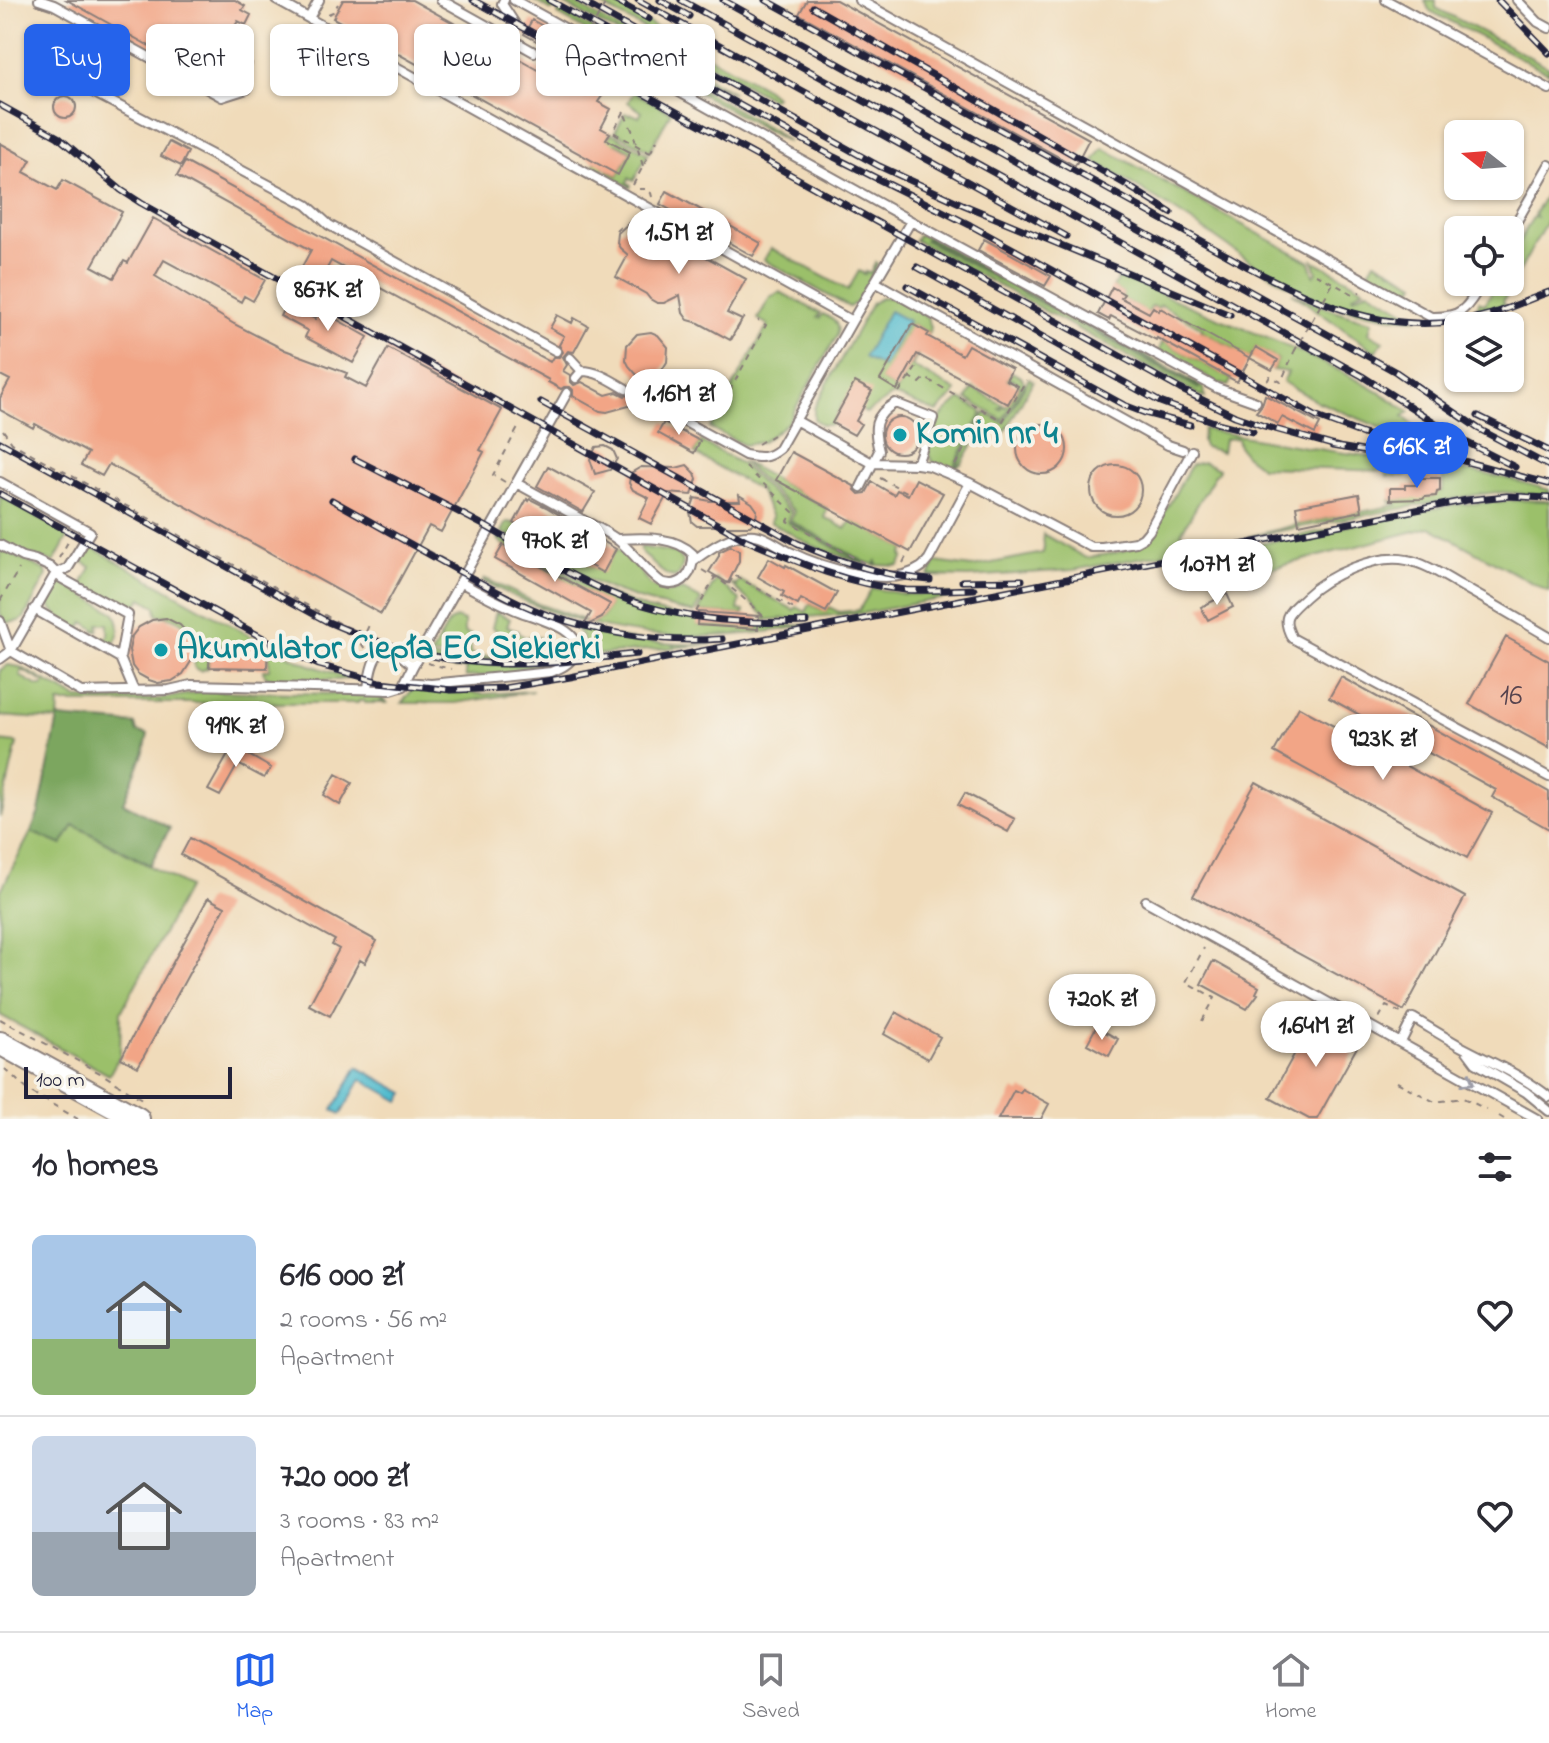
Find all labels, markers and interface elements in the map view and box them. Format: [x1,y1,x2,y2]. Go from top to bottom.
chip: Buy [24,24,130,96]
chip: Rent [146,24,254,96]
chip: Filters [270,24,398,96]
chip: New [414,24,520,96]
chip: Apartment [536,24,715,96]
north arrow [1444,120,1524,200]
map controls [1444,120,1524,392]
pin: 1.5M zł [605,208,753,276]
text: 1.5M zł [645,215,713,253]
button: locate [1444,216,1524,296]
pin: 867K zł [254,265,402,333]
text: 867K zł [294,272,362,310]
button: layers [1444,312,1524,392]
pin: 1.16M zł [596,369,762,437]
text: 1.16M zł [643,376,715,414]
place label: Komin nr 4 [916,410,1058,460]
pin: 616K zł [1343,422,1491,490]
marker: Komin nr 4 [891,426,909,444]
text: 616K zł [1383,429,1451,467]
pin: 970K zł [481,516,629,584]
text: 970K zł [522,523,588,561]
pin: 1.07M zł [1134,539,1300,607]
text: 1.07M zł [1180,546,1254,584]
place label: Akumulator Ciepła EC Siekierki [177,625,601,675]
marker: Akumulator Ciepła EC Siekierki [152,641,170,659]
house number: 16 [1500,675,1522,719]
pin: 919K zł [162,701,310,769]
text: 919K zł [206,708,266,746]
pin: 923K zł [1309,714,1457,782]
text: 923K zł [1349,721,1417,759]
pin: 720K zł [1028,974,1176,1042]
text: 720K zł [1067,981,1137,1019]
pin: 1.64M zł [1233,1001,1399,1069]
text: 1.64M zł [1279,1008,1353,1046]
scale bar [24,1063,232,1099]
text: 100 m [36,1065,85,1097]
one-way arrow [1460,1071,1475,1087]
text: 10 homes [32,1142,159,1192]
icon: filters [1473,1145,1517,1189]
text: 616 000 zł [280,1252,404,1302]
icon: home [96,1267,192,1363]
icon: heart [1473,1293,1517,1337]
text: 2 rooms · 56 m² [280,1302,447,1340]
text: Apartment [280,1340,394,1378]
text: 720 000 zł [280,1453,409,1503]
icon: home [96,1468,192,1564]
icon: heart [1473,1494,1517,1538]
text: 3 rooms · 83 m² [280,1503,439,1541]
text: Apartment [280,1541,394,1579]
tab: Map [233,1648,277,1728]
tab: Saved [742,1648,800,1728]
tab: Home [1265,1648,1316,1728]

